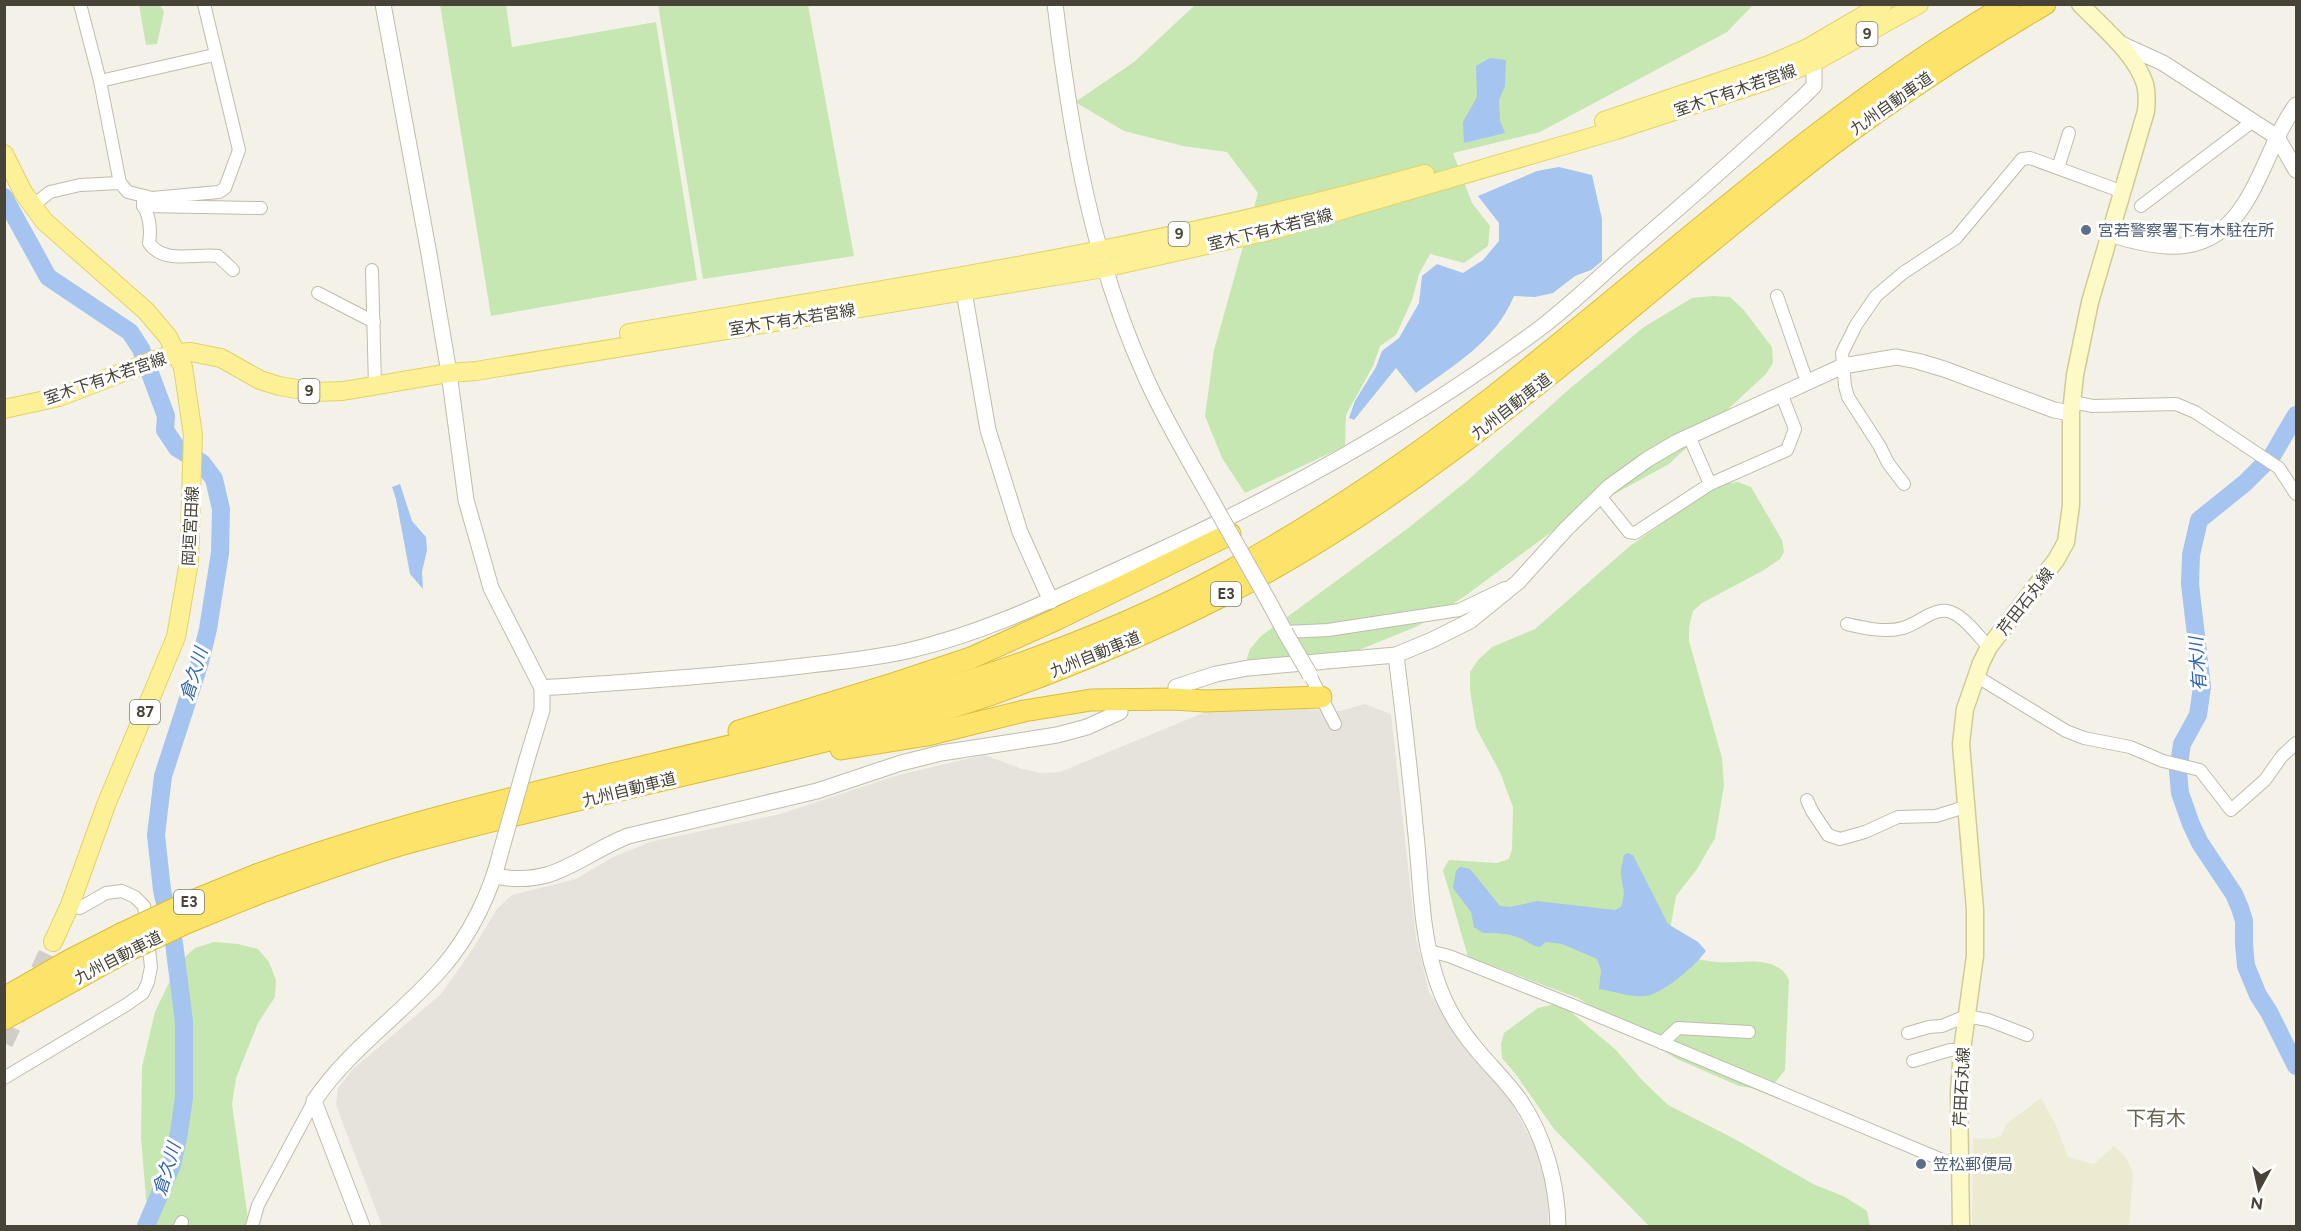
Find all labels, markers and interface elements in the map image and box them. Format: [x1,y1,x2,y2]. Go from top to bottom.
road number: 9 [1856,22,1878,46]
street label: 室木下有木若宮線 [1672,61,1799,120]
street label: 九州自動車道 [1847,68,1936,139]
street label: 室木下有木若宮線 [1206,205,1335,254]
place label: 宮若警察署下有木駐在所 [2098,221,2274,240]
road number: 9 [1168,222,1190,246]
marker: 宮若警察署下有木駐在所 [2079,223,2093,237]
street label: 室木下有木若宮線 [727,300,857,339]
street label: 室木下有木若宮線 [42,349,169,408]
street label: 九州自動車道 [1468,369,1555,443]
road number: 9 [298,379,320,403]
street label: 岡垣宮田線 [179,486,202,566]
street label: 芹田石丸線 [1993,564,2058,639]
road number: E3 [1211,582,1241,606]
street label: 九州自動車道 [1047,628,1143,681]
water label: 有木川 [2185,634,2211,692]
water label: 倉久川 [176,643,213,703]
road number: 87 [130,700,160,724]
street label: 九州自動車道 [580,769,678,810]
road number: E3 [174,890,204,914]
street label: 九州自動車道 [71,927,165,988]
street label: 芹田石丸線 [1950,1047,1973,1127]
district label: 下有木 [2126,1106,2186,1130]
water label: 倉久川 [149,1138,186,1198]
place label: 笠松郵便局 [1933,1155,2013,1174]
marker: 笠松郵便局 [1914,1157,1928,1171]
north arrow [2229,1159,2289,1219]
text: N [2250,1193,2264,1214]

